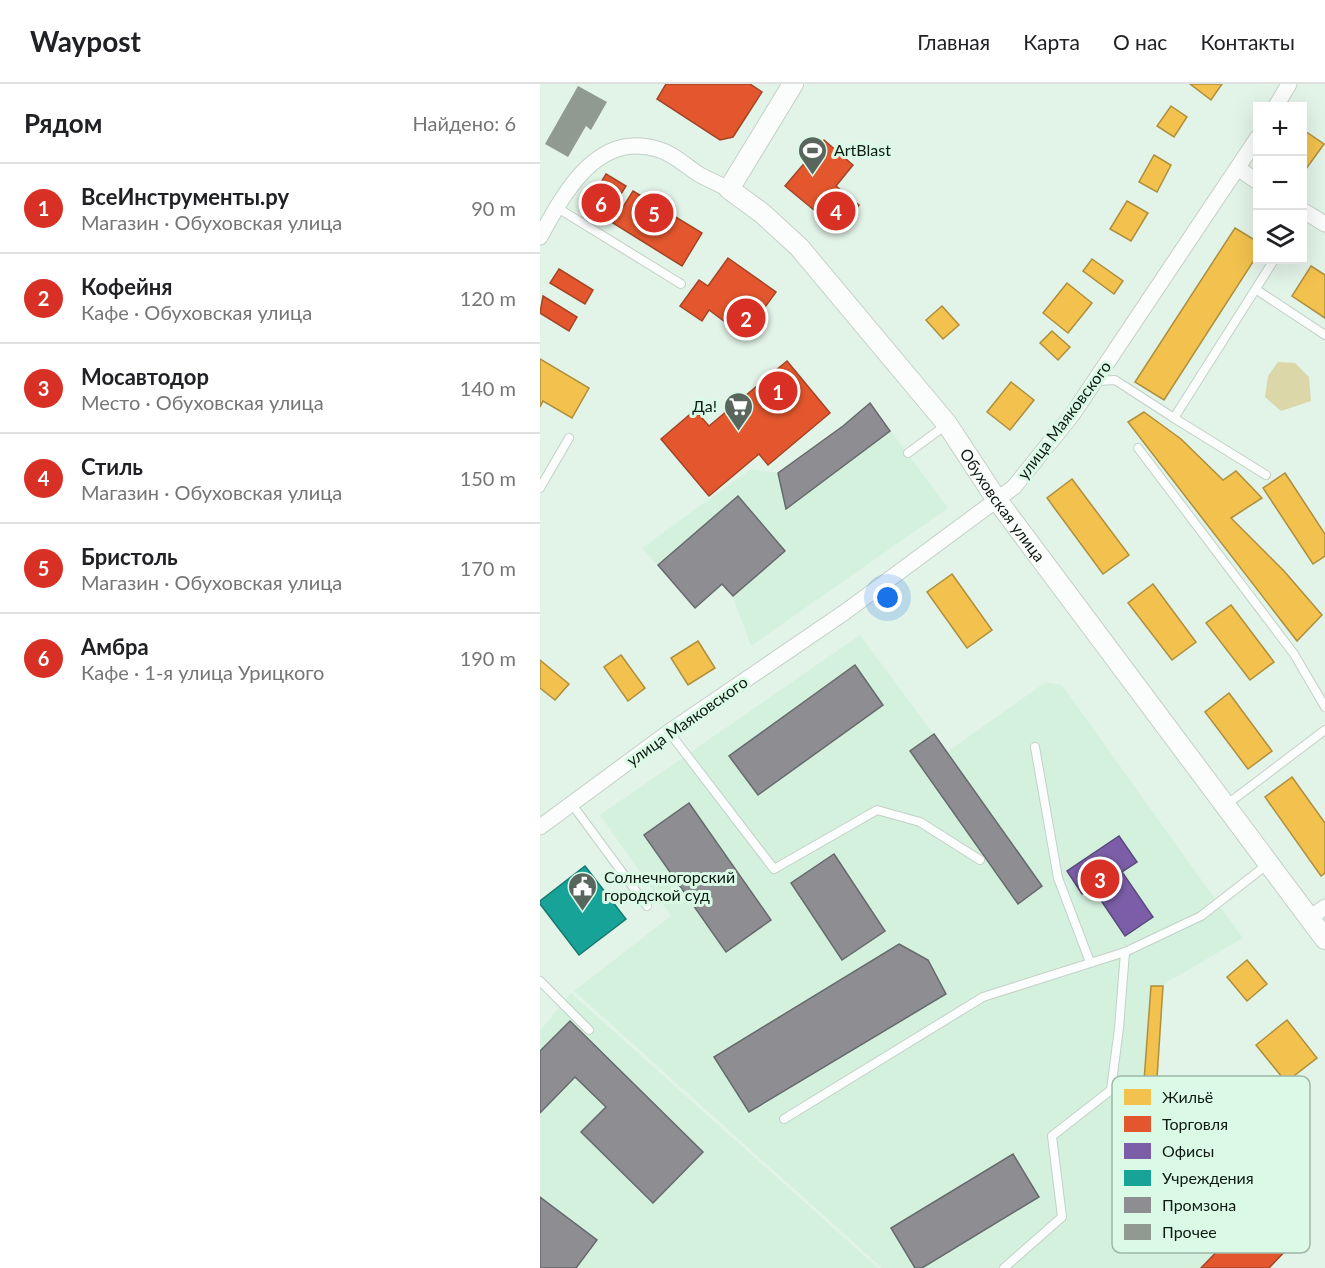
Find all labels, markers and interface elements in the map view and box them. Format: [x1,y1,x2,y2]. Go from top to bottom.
text: Waypost [30,24,141,58]
text: Главная [917,29,990,54]
text: Карта [1023,29,1080,54]
text: О нас [1113,29,1167,54]
text: Контакты [1200,29,1295,54]
map controls [1253,102,1307,264]
button: + [1253,102,1307,156]
text: Рядом [24,107,102,139]
text: Найдено: 6 [413,111,516,135]
sports icon: ArtBlast [797,134,829,176]
place label: ArtBlast [834,140,891,159]
button: − [1253,156,1307,210]
pin: 6 [582,180,620,226]
text: ВсеИнструменты.ру [81,183,289,210]
pin: 4 [816,188,856,234]
pin: 5 [634,190,674,236]
text: 1 [38,196,49,220]
text: 90 m [471,196,516,220]
text: Магазин · Обуховская улица [81,210,342,234]
button: layers [1253,210,1307,264]
text: Кофейня [81,273,172,300]
text: 2 [38,286,49,310]
text: 120 m [460,286,516,310]
pin: 2 [726,296,766,340]
text: Кафе · Обуховская улица [81,300,312,324]
street label: улица Маяковского [1013,357,1114,483]
text: Мосавтодор [81,363,209,390]
pin: 1 [758,368,798,414]
text: 3 [38,376,49,400]
text: 140 m [460,376,516,400]
text: Место · Обуховская улица [81,390,324,414]
supermarket icon: Да! [722,390,754,432]
place label: Да! [692,396,717,415]
street label: Обуховская улица [957,444,1050,565]
text: Стиль [81,453,143,480]
text: 4 [38,466,49,490]
text: 150 m [460,466,516,490]
text: Магазин · Обуховская улица [81,480,342,504]
text: Бристоль [81,543,178,570]
text: 5 [38,556,49,580]
text: 170 m [460,556,516,580]
text: Магазин · Обуховская улица [81,570,342,594]
your location [873,583,902,612]
text: Амбра [81,633,149,660]
text: 6 [38,646,49,670]
text: 190 m [460,646,516,670]
text: Кафе · 1-я улица Урицкого [81,660,324,684]
street label: улица Маяковского [623,672,751,769]
pin: 3 [1080,856,1120,902]
place label: Солнечногорский городской суд [604,867,735,904]
public building icon: Солнечногорский городской суд [567,870,599,912]
legend [1112,1076,1310,1253]
text: Жильё [1162,1087,1213,1106]
text: Торговля [1162,1114,1228,1133]
text: Офисы [1162,1141,1214,1160]
text: Учреждения [1162,1168,1254,1187]
text: Промзона [1162,1195,1236,1214]
text: Прочее [1162,1222,1217,1241]

